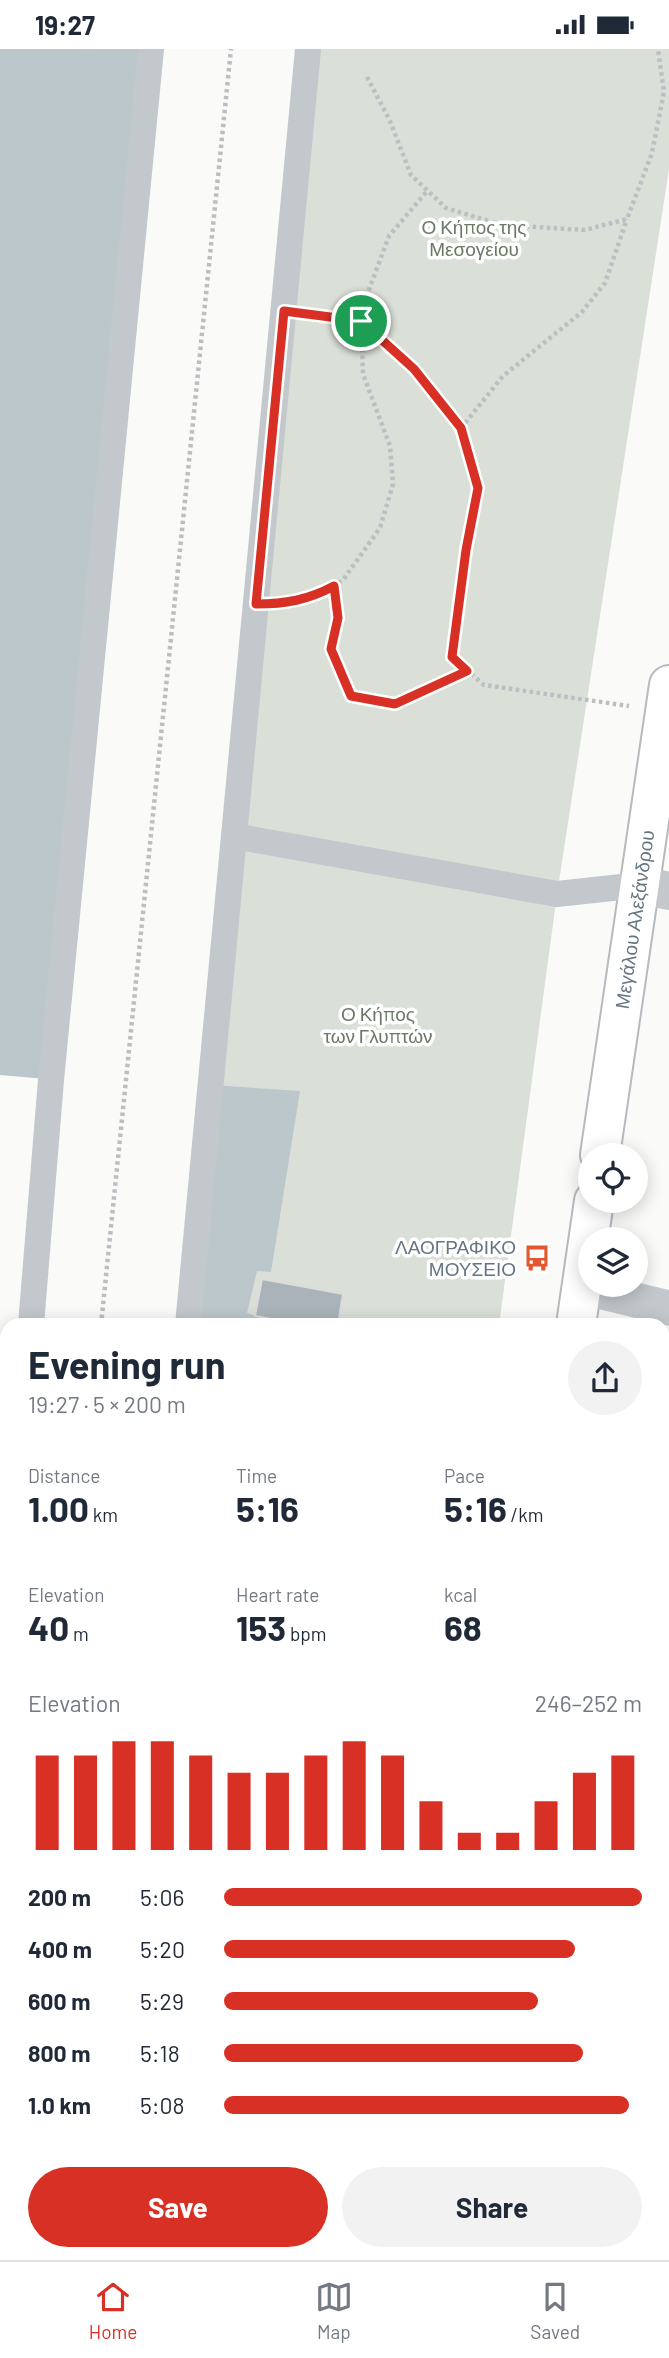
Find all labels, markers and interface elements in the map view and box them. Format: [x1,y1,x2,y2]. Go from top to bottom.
text: 19:27 [35,9,95,40]
park label: Ο Κήπος της Μεσογείου [422,215,526,260]
pin [331,291,391,351]
icon: arrive [342,302,380,340]
street label: Μεγάλου Αλεξάνδρου [610,829,659,1010]
park label: Ο Κήπος των Γλυπτών [323,1002,433,1047]
map controls [578,1143,648,1297]
button: locate [578,1143,648,1213]
button: layers [578,1227,648,1297]
place label: ΛΑΟΓΡΑΦΙΚΟ ΜΟΥΣΕΙΟ [395,1235,516,1280]
bus stop icon: ΛΑΟΓΡΑΦΙΚΟ ΜΟΥΣΕΙΟ [522,1243,552,1273]
text: Evening run [28,1341,226,1387]
button: share [568,1341,642,1415]
text: 19:27 · 5 × 200 m [28,1390,186,1418]
text: Distance [28,1464,100,1487]
text: Time [236,1464,277,1487]
text: Pace [444,1464,485,1487]
text: 1.00 [28,1487,89,1529]
text: 5:16 [236,1487,299,1529]
text: 5:16 [444,1487,507,1529]
text: km [89,1503,118,1526]
text: /km [507,1503,543,1526]
text: Elevation [28,1583,105,1606]
text: Heart rate [236,1583,319,1606]
text: kcal [444,1583,477,1606]
text: 40 [28,1606,69,1648]
text: 153 [236,1606,286,1648]
text: 68 [444,1606,482,1648]
text: m [69,1622,89,1645]
text: bpm [286,1622,327,1645]
text: Elevation [28,1689,121,1717]
text: 246–252 m [535,1689,642,1717]
text: 200 m [28,1883,91,1911]
text: 5:06 [140,1883,184,1911]
text: 400 m [28,1935,92,1963]
text: 5:20 [140,1935,185,1963]
text: 600 m [28,1987,90,2015]
text: 5:29 [140,1987,184,2015]
text: 800 m [28,2039,90,2067]
text: 5:18 [140,2039,180,2067]
text: 1.0 km [28,2091,91,2119]
text: 5:08 [140,2091,185,2119]
button: Save [28,2167,328,2247]
button: Share [342,2167,642,2247]
tab: Home [89,2278,137,2343]
tab: Map [315,2278,353,2343]
tab: Saved [530,2278,580,2343]

